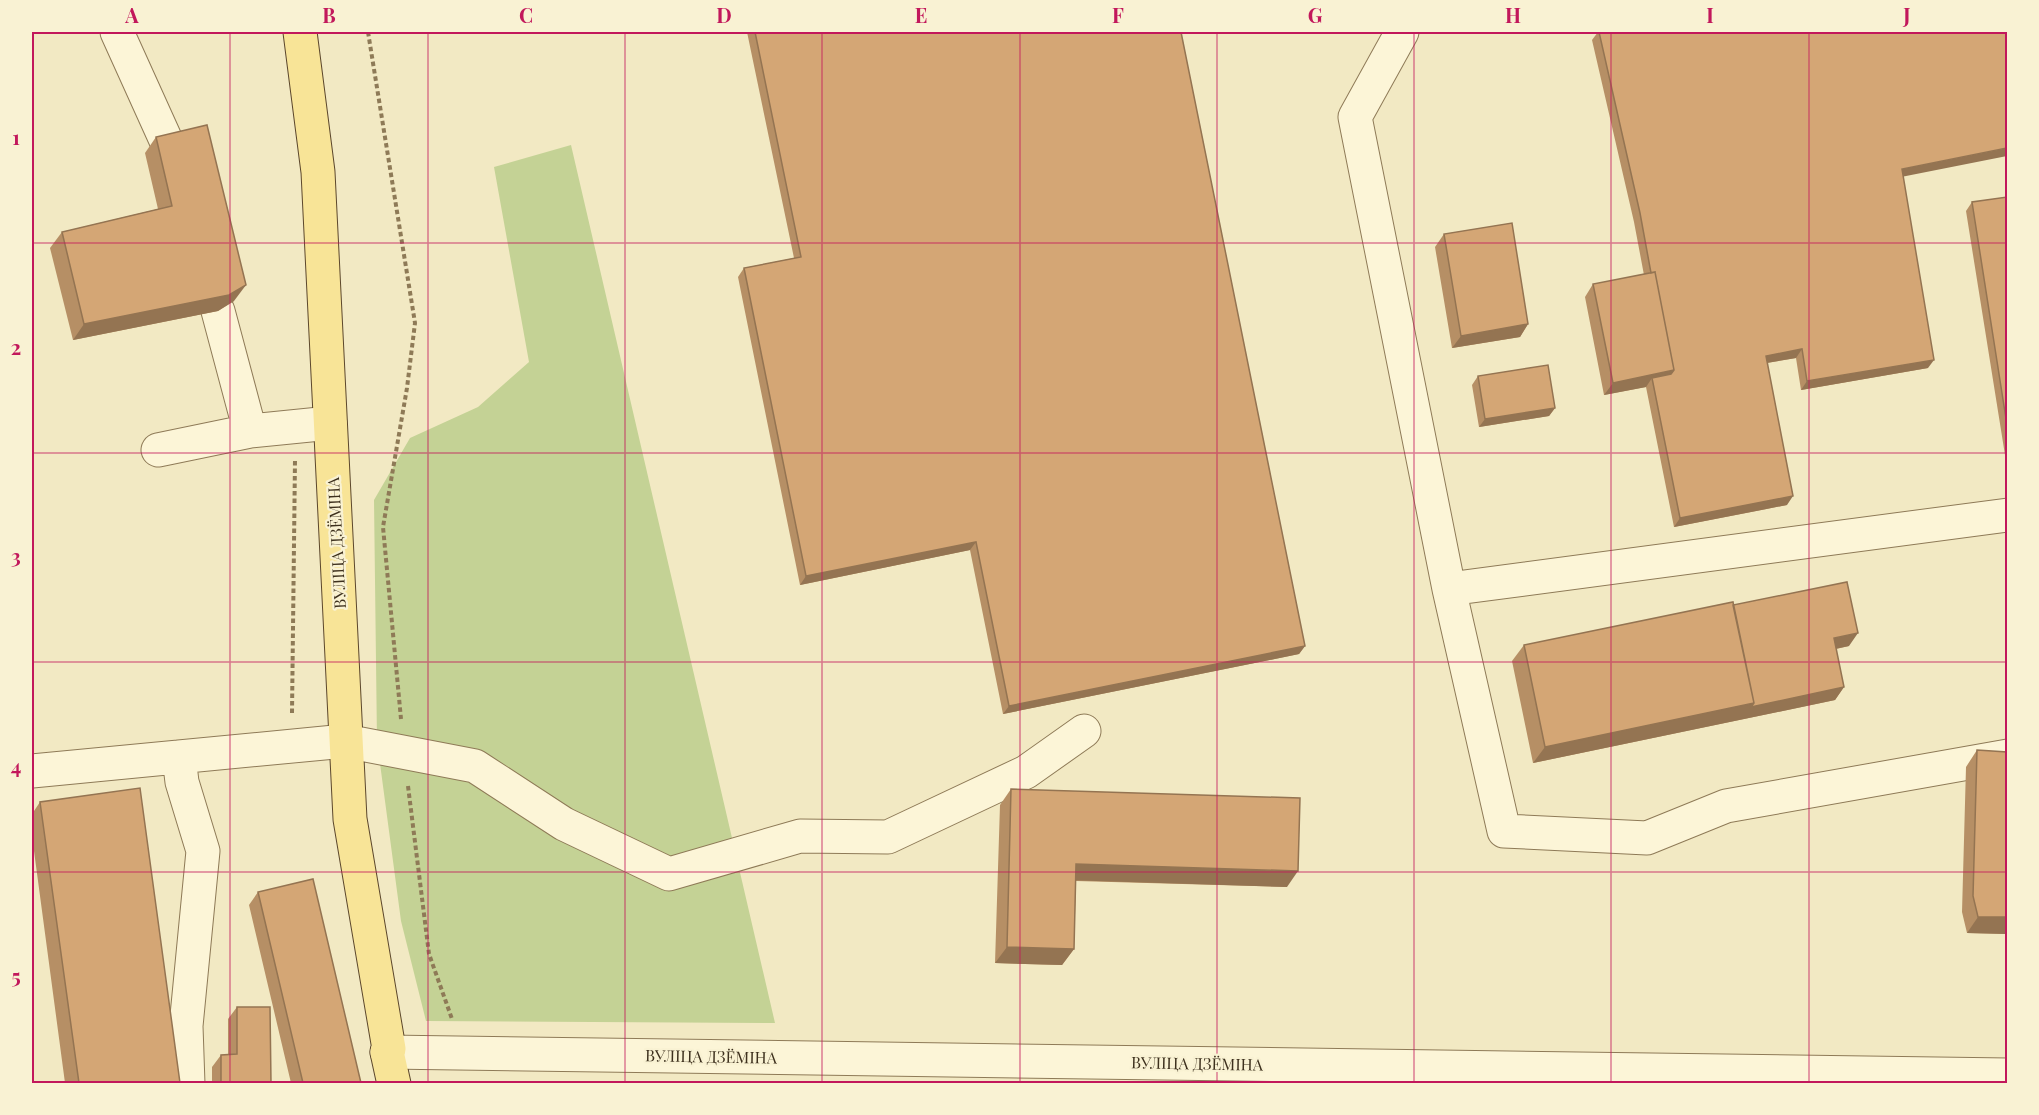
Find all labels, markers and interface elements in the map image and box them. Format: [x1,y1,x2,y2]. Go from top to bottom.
text: A [124,1,139,28]
text: B [322,1,336,28]
text: C [519,1,533,28]
text: D [716,1,732,28]
text: E [915,1,927,28]
text: F [1112,1,1124,28]
text: G [1308,1,1323,28]
text: H [1505,1,1521,28]
text: I [1706,1,1714,28]
text: J [1902,1,1911,28]
text: 1 [12,123,20,150]
text: 2 [11,333,21,360]
street label: ВУЛІЦА ДЗЁМІНА [322,476,350,609]
text: 3 [11,542,21,569]
text: 4 [11,752,21,779]
text: 5 [11,962,21,989]
street label: ВУЛІЦА ДЗЁМІНА [645,1044,778,1068]
street label: ВУЛІЦА ДЗЁМІНА [1131,1051,1264,1075]

